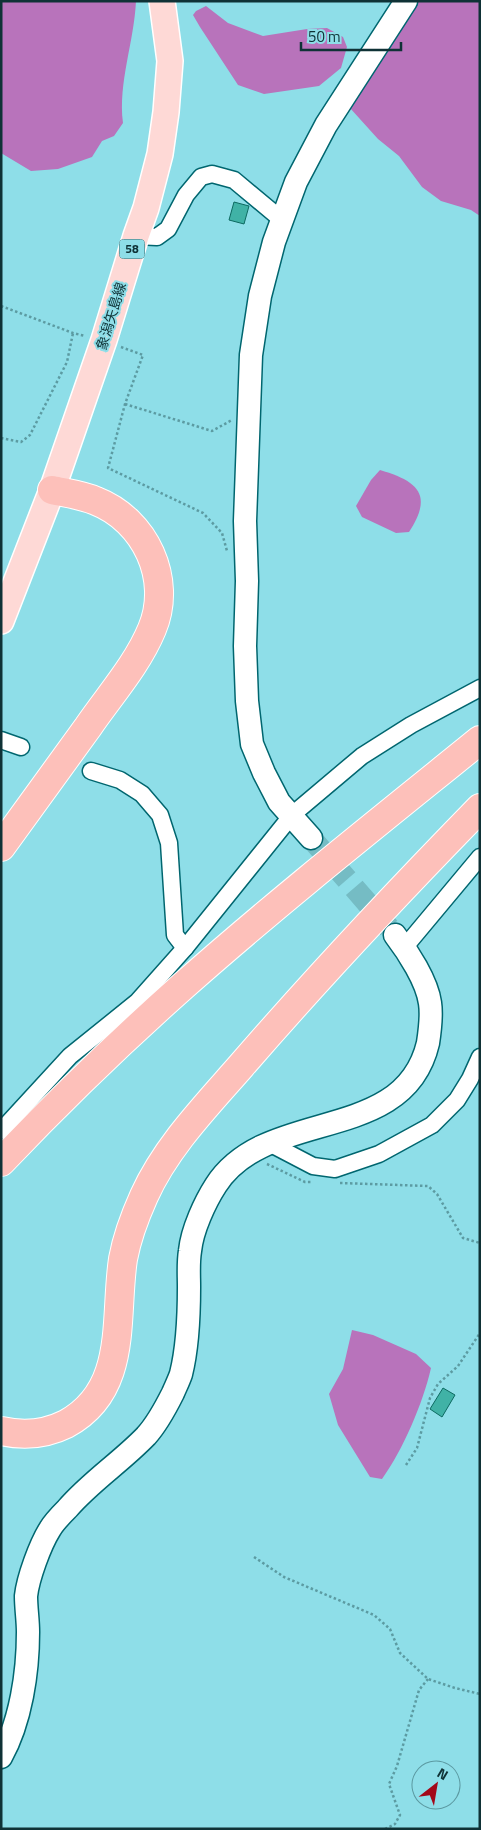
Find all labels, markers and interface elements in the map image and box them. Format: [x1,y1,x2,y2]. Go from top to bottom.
scale bar [301,20,401,52]
text: 50 m [308,25,341,48]
road number: 58 [120,240,144,258]
street label: 象潟矢島線 [90,279,131,352]
north arrow [411,1760,461,1810]
text: N [433,1762,453,1785]

